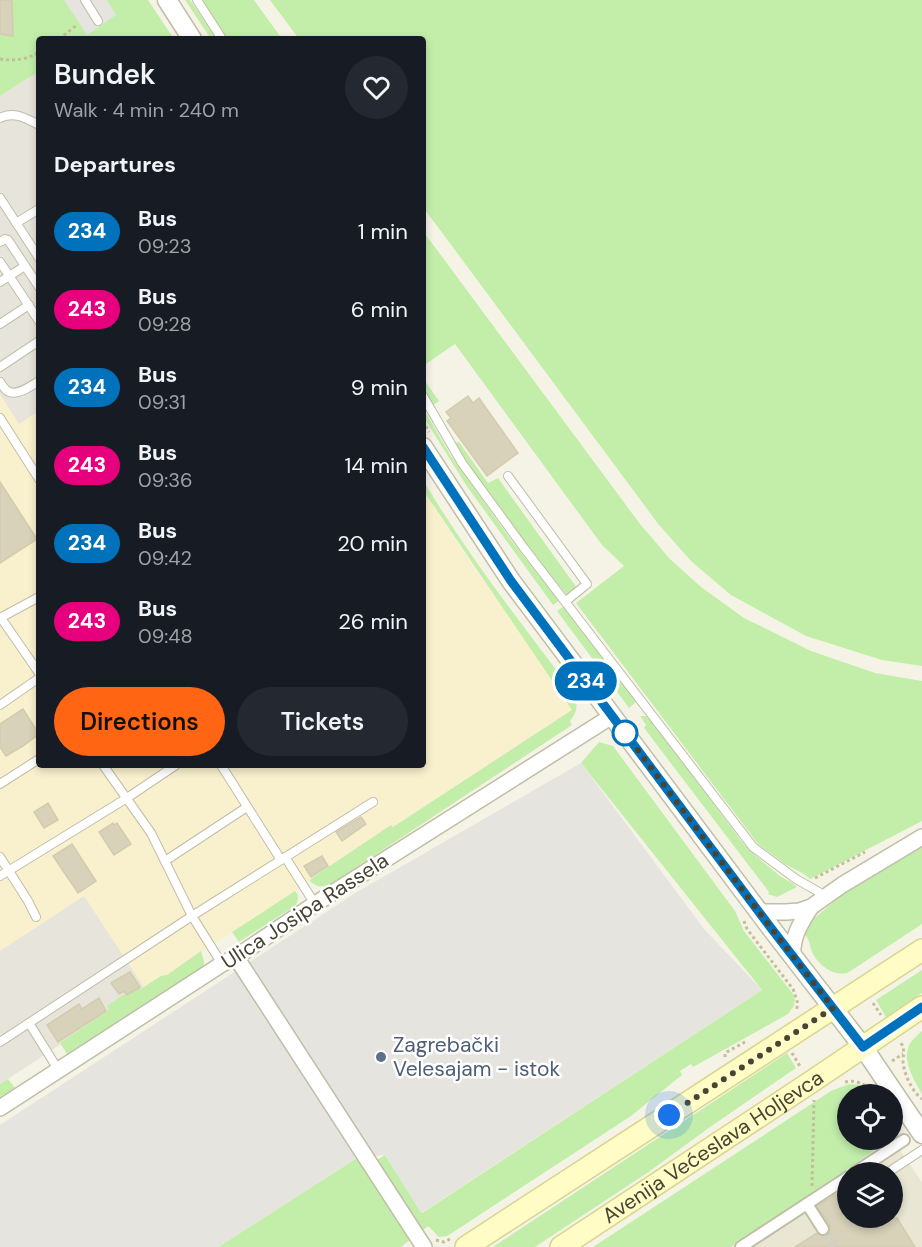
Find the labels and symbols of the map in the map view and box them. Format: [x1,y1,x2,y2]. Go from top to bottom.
line badge: 234 [552,662,620,700]
unlabelled marker [612,720,638,746]
street label: Ulica Josipa Rassela [216,846,394,976]
place label: Zagrebački Velesajam - istok [393,1031,560,1083]
marker: Zagrebački Velesajam - istok [374,1050,388,1064]
street label: Avenija Većeslava Holjevca [597,1064,829,1230]
your location [654,1100,684,1130]

